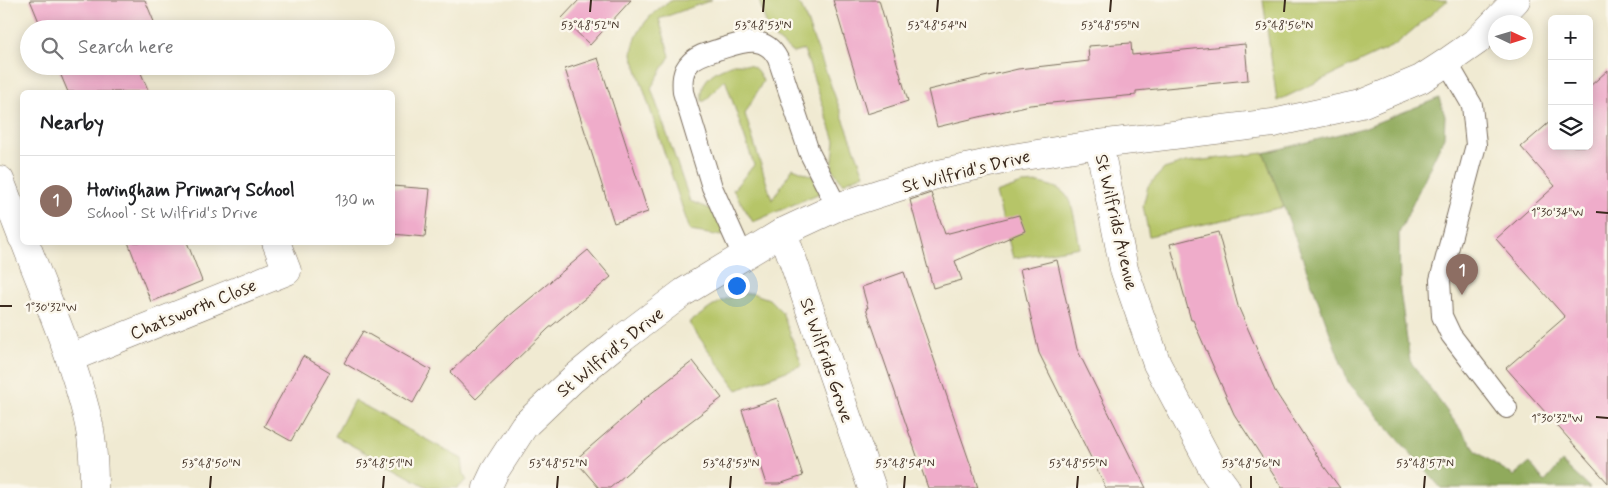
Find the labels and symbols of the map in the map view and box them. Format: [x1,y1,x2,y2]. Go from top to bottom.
north arrow [1488,15,1533,60]
text: 53°48'52"N [561,18,619,34]
text: 53°48'53"N [734,18,792,34]
text: 53°48'54"N [907,18,967,34]
text: 53°48'55"N [1081,18,1139,34]
text: 53°48'56"N [1255,18,1313,34]
street label: St Wilfrid's Drive [900,144,1033,200]
street label: St Wilfrids Avenue [1089,152,1143,293]
text: 1°30'34"W [1531,205,1583,221]
pin: 1 [1446,254,1478,295]
your location [724,273,750,299]
street label: Chatsworth Close [127,274,260,346]
street label: St Wilfrids Grove [793,295,859,426]
text: 1°30'32"W [25,300,77,316]
street label: St Wilfrid's Drive [552,302,669,403]
text: 1°30'32"W [1531,411,1583,427]
text: 53°48'50"N [182,456,240,472]
text: 53°48'51"N [355,456,413,472]
text: 53°48'52"N [529,456,587,472]
text: 53°48'53"N [702,456,760,472]
text: 53°48'54"N [875,456,935,472]
text: 53°48'55"N [1049,456,1107,472]
text: 53°48'56"N [1222,456,1280,472]
text: 53°48'57"N [1396,456,1454,472]

